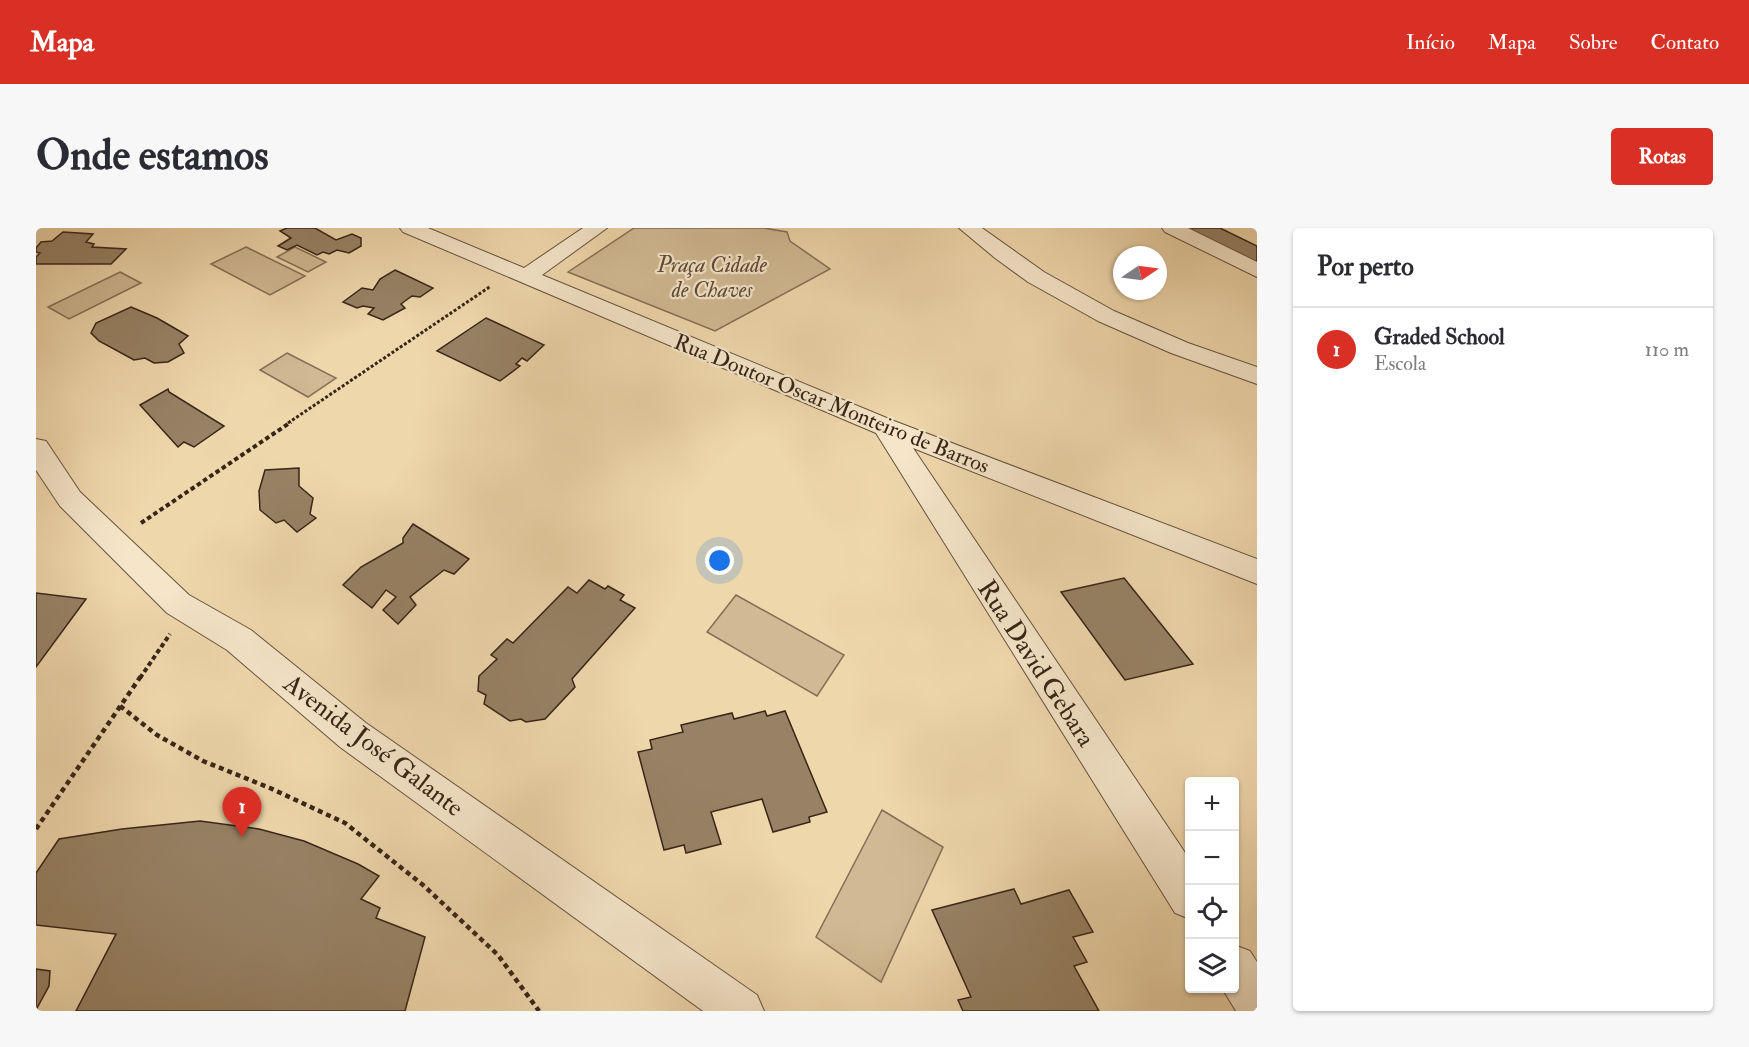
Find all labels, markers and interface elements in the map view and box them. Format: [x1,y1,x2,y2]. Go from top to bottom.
text: Mapa [30,25,94,60]
text: Início [1406,29,1455,56]
text: Mapa [1488,29,1536,56]
text: Sobre [1569,29,1618,56]
text: Contato [1651,29,1719,56]
button: Rotas [1611,128,1713,185]
text: Onde estamos [36,130,269,182]
north arrow [1113,246,1167,300]
park label: Praça Cidade de Chaves [656,251,768,304]
text: Por perto [1317,251,1414,283]
text: Graded School [1374,323,1505,351]
street label: Rua Doutor Oscar Monteiro de Barros [670,328,993,480]
text: 1 [1333,337,1340,362]
text: 110 m [1645,337,1689,362]
text: Escola [1374,351,1426,376]
your location [705,546,734,575]
street label: Rua David Gebara [970,574,1102,753]
street label: Avenida José Galante [276,667,470,824]
map controls [1185,777,1239,993]
button: + [1185,777,1239,831]
pin: 1 [222,788,262,837]
button: − [1185,831,1239,885]
button: locate [1185,885,1239,939]
button: layers [1185,939,1239,993]

